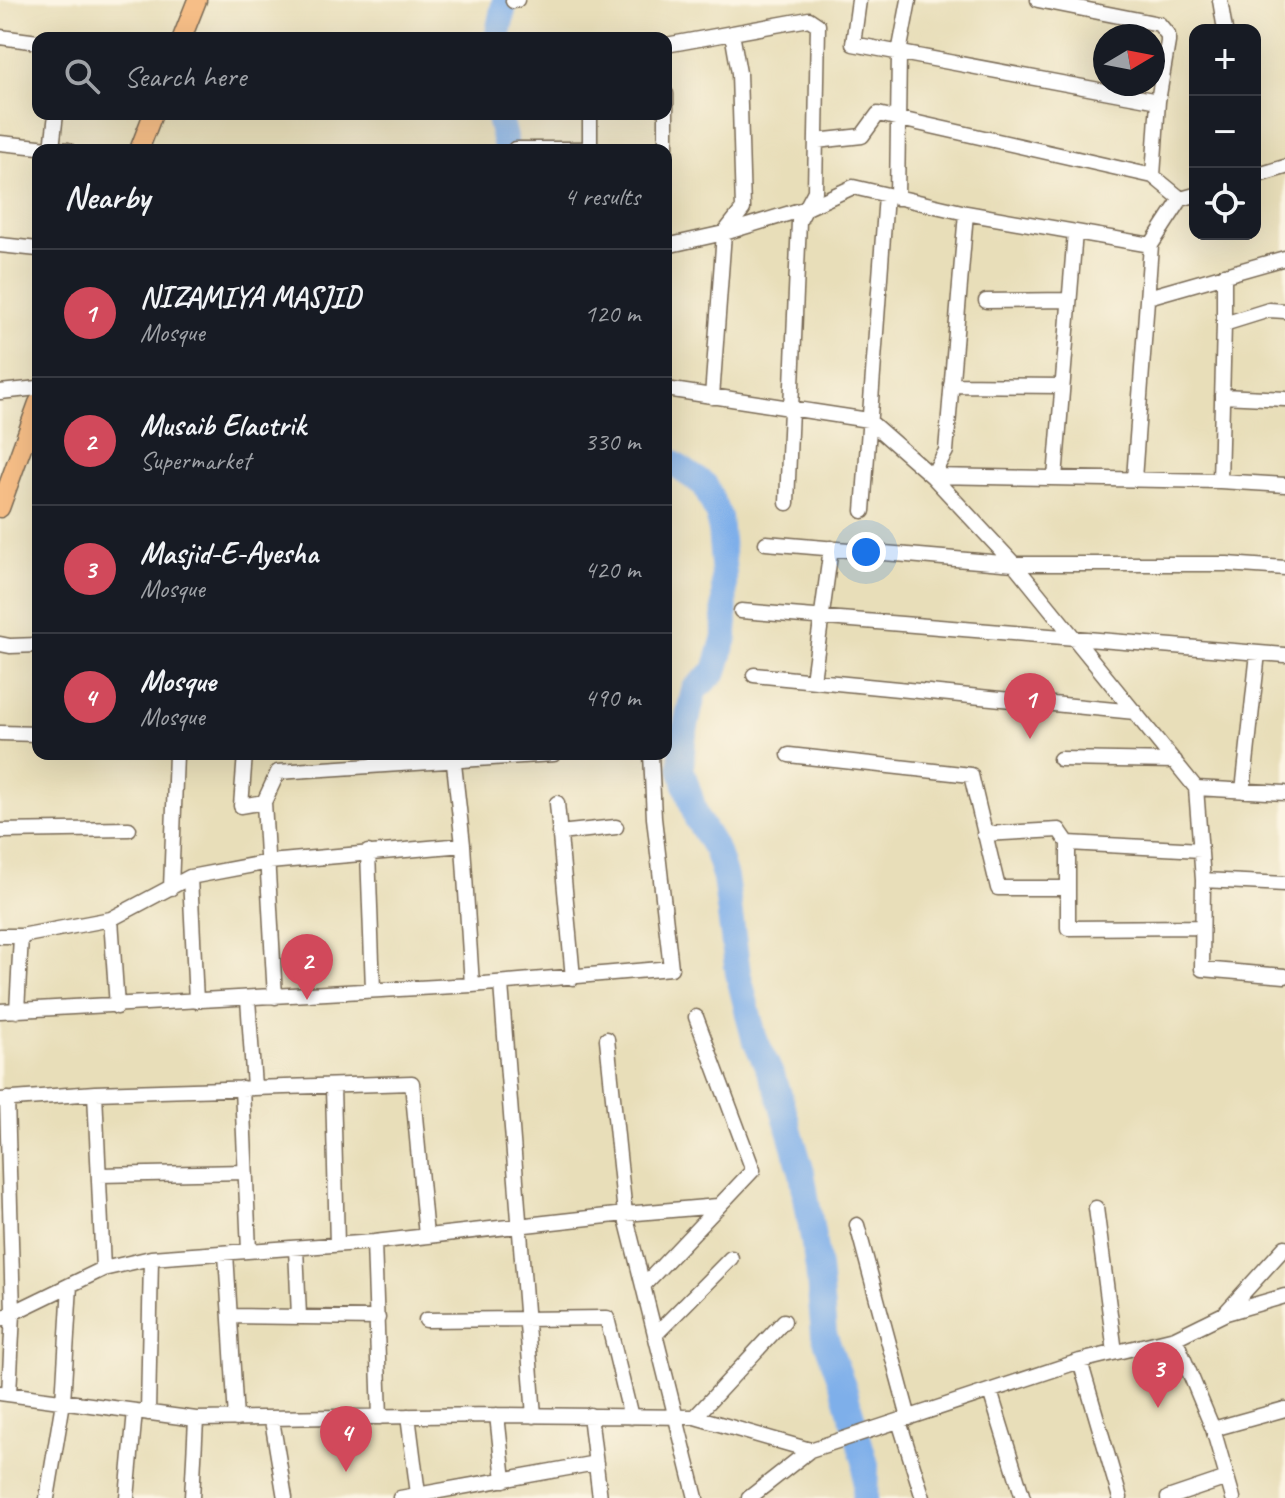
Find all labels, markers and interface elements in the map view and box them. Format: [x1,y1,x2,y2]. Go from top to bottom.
north arrow [1093,24,1165,96]
map controls [1189,24,1261,240]
button: + [1189,24,1261,96]
search box [32,32,672,120]
icon: search [60,54,104,98]
text: Search here [124,57,246,95]
button: − [1189,96,1261,168]
button: locate [1189,168,1261,240]
text: Nearby [64,175,150,218]
text: 4 results [564,180,640,213]
text: NIZAMIYA MASJID [140,278,361,316]
text: 1 [84,297,96,330]
text: 120 m [584,297,640,330]
text: Mosque [140,316,205,349]
text: Musaib Elactrik [140,406,305,444]
text: 2 [84,425,96,458]
text: 330 m [584,425,640,458]
text: Supermarket [140,444,251,477]
your location [846,532,886,572]
text: Masjid-E-Ayesha [140,534,318,572]
text: 3 [84,553,96,586]
text: 420 m [584,553,640,586]
text: Mosque [140,572,205,605]
text: Mosque [140,662,216,700]
pin: 1 [1004,673,1056,739]
text: 4 [84,681,96,714]
text: 490 m [584,681,640,714]
text: Mosque [140,700,205,733]
pin: 2 [281,934,333,1000]
pin: 3 [1132,1342,1184,1408]
pin: 4 [320,1406,372,1472]

